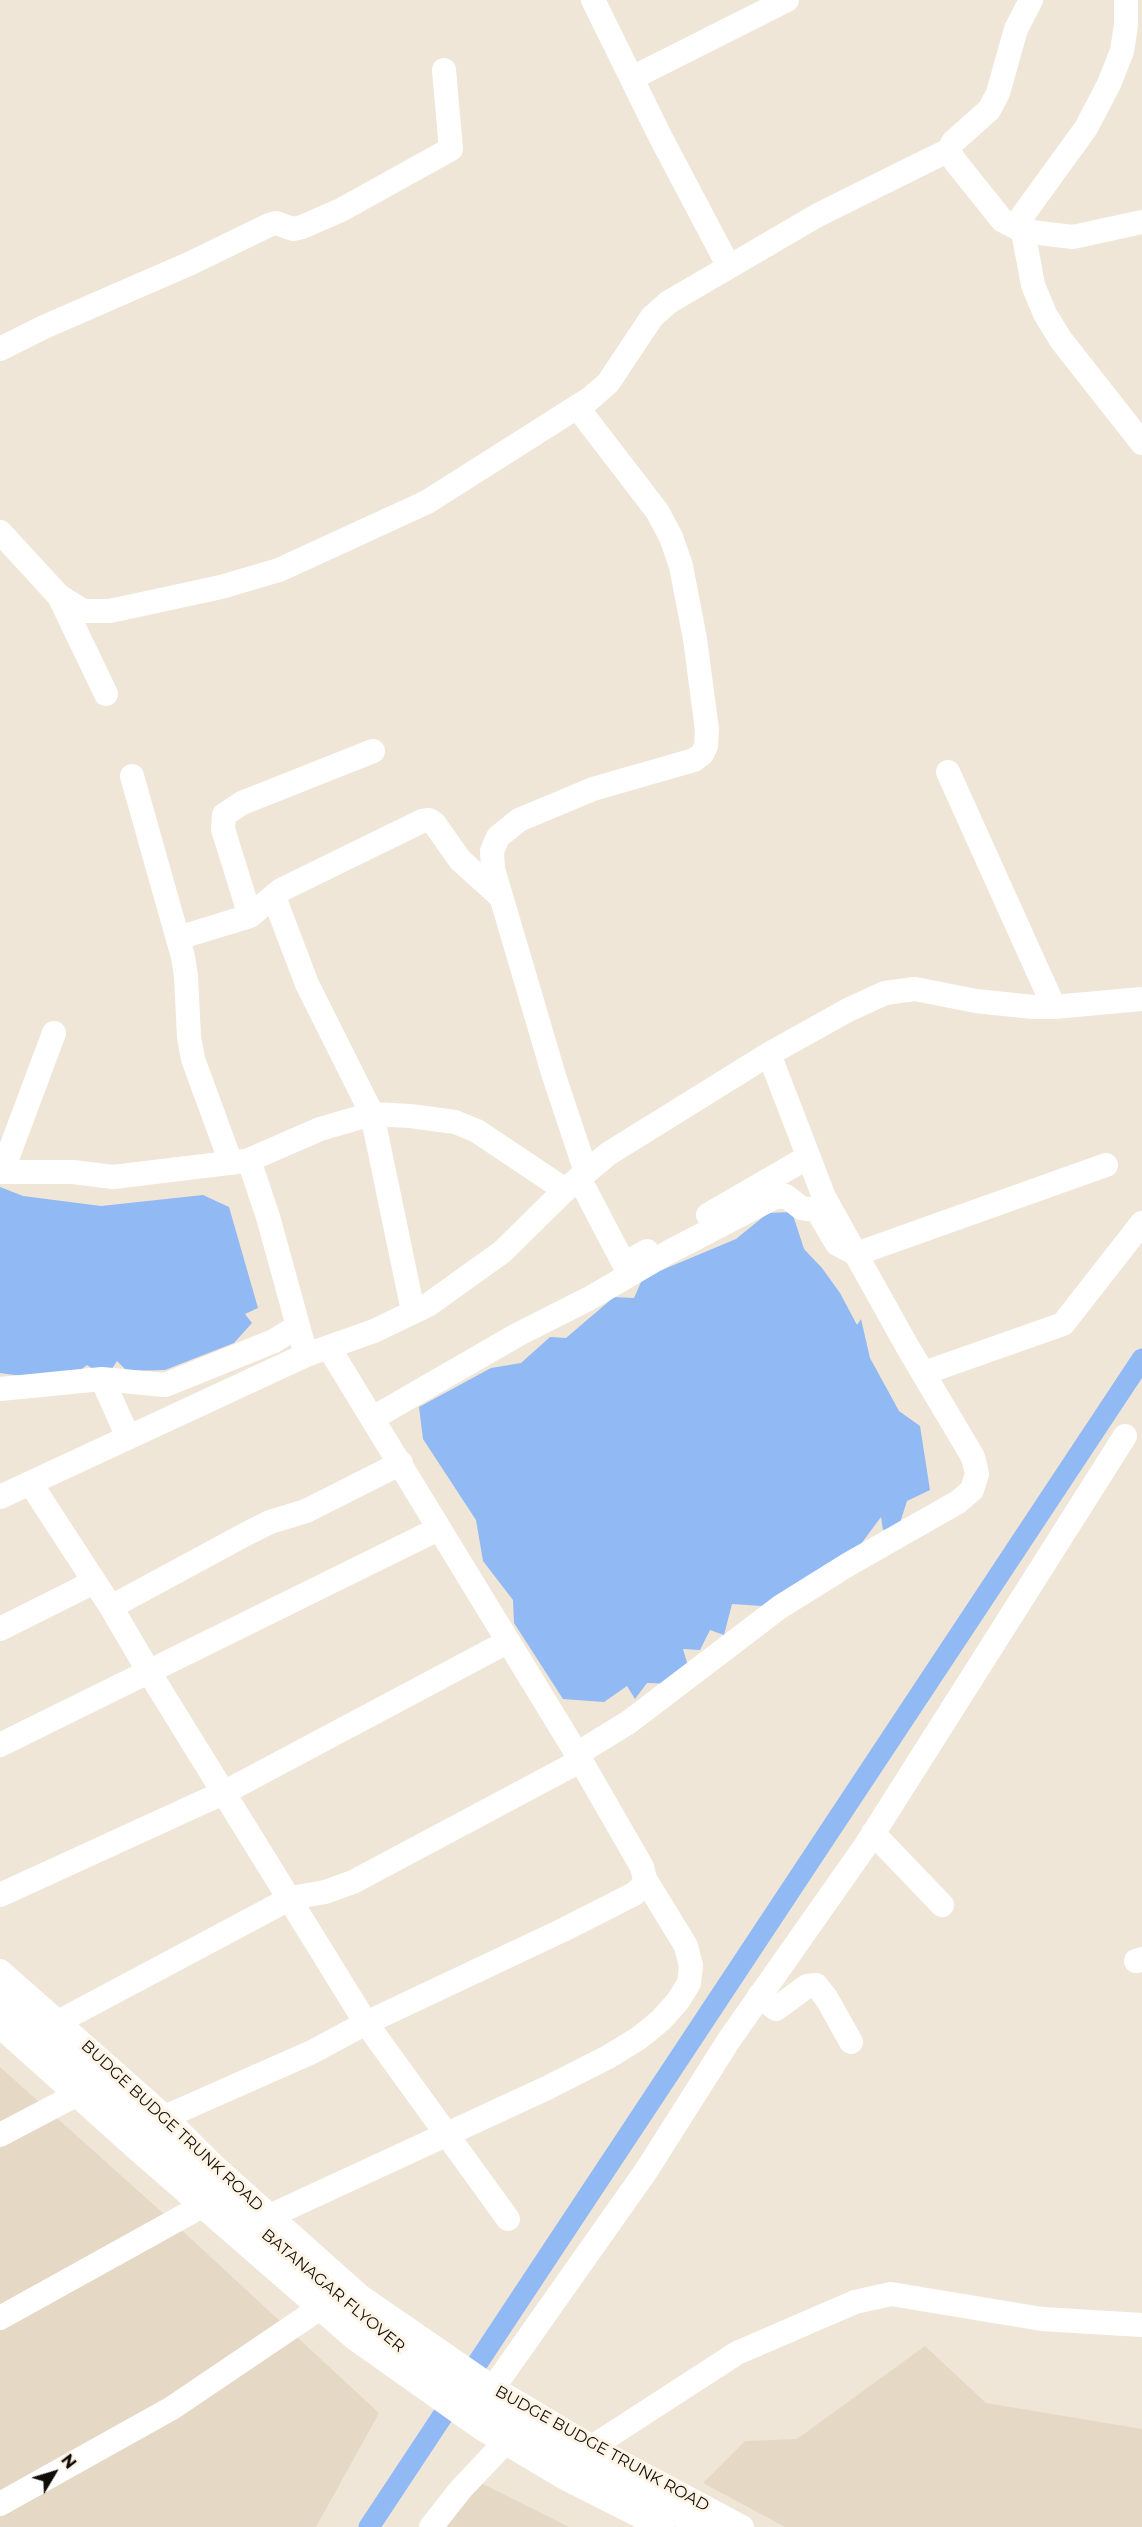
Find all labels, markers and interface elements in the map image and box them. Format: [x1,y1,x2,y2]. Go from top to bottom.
street label: BUDGE BUDGE TRUNK ROAD [77,2036,267,2216]
street label: BATANAGAR FLYOVER [257,2225,409,2357]
street label: BUDGE BUDGE TRUNK ROAD [492,2382,712,2516]
north arrow [24,2443,84,2503]
text: N [57,2451,80,2473]

